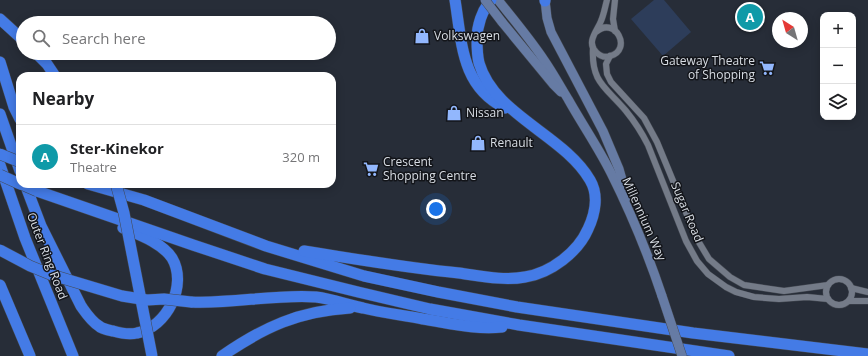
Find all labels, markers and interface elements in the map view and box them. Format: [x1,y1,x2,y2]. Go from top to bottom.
pin: A [737,2,763,32]
north arrow [772,12,808,48]
map controls [820,12,856,120]
button: + [820,12,856,48]
search box [16,16,336,60]
icon: search [30,27,52,49]
shop icon: Volkswagen [413,27,431,45]
place label: Volkswagen [434,27,500,44]
text: Search here [62,28,146,48]
button: − [820,48,856,84]
place label: Gateway Theatre of Shopping [660,52,755,83]
supermarket icon: Gateway Theatre of Shopping [758,59,776,77]
button: layers [820,84,856,120]
text: Nearby [32,87,94,110]
shop icon: Nissan [445,104,463,122]
place label: Nissan [466,104,504,121]
shop icon: Renault [469,134,487,152]
place label: Renault [490,134,533,151]
text: Ster-Kinekor [70,138,164,158]
text: A [41,148,49,166]
text: 320 m [282,148,320,166]
place label: Crescent Shopping Centre [383,153,477,184]
text: Theatre [70,158,117,176]
supermarket icon: Crescent Shopping Centre [362,160,380,178]
street label: Millennium Way [618,174,671,264]
street label: Sugar Road [667,179,708,244]
your location [426,199,446,219]
street label: Outer Ring Road [23,210,72,302]

